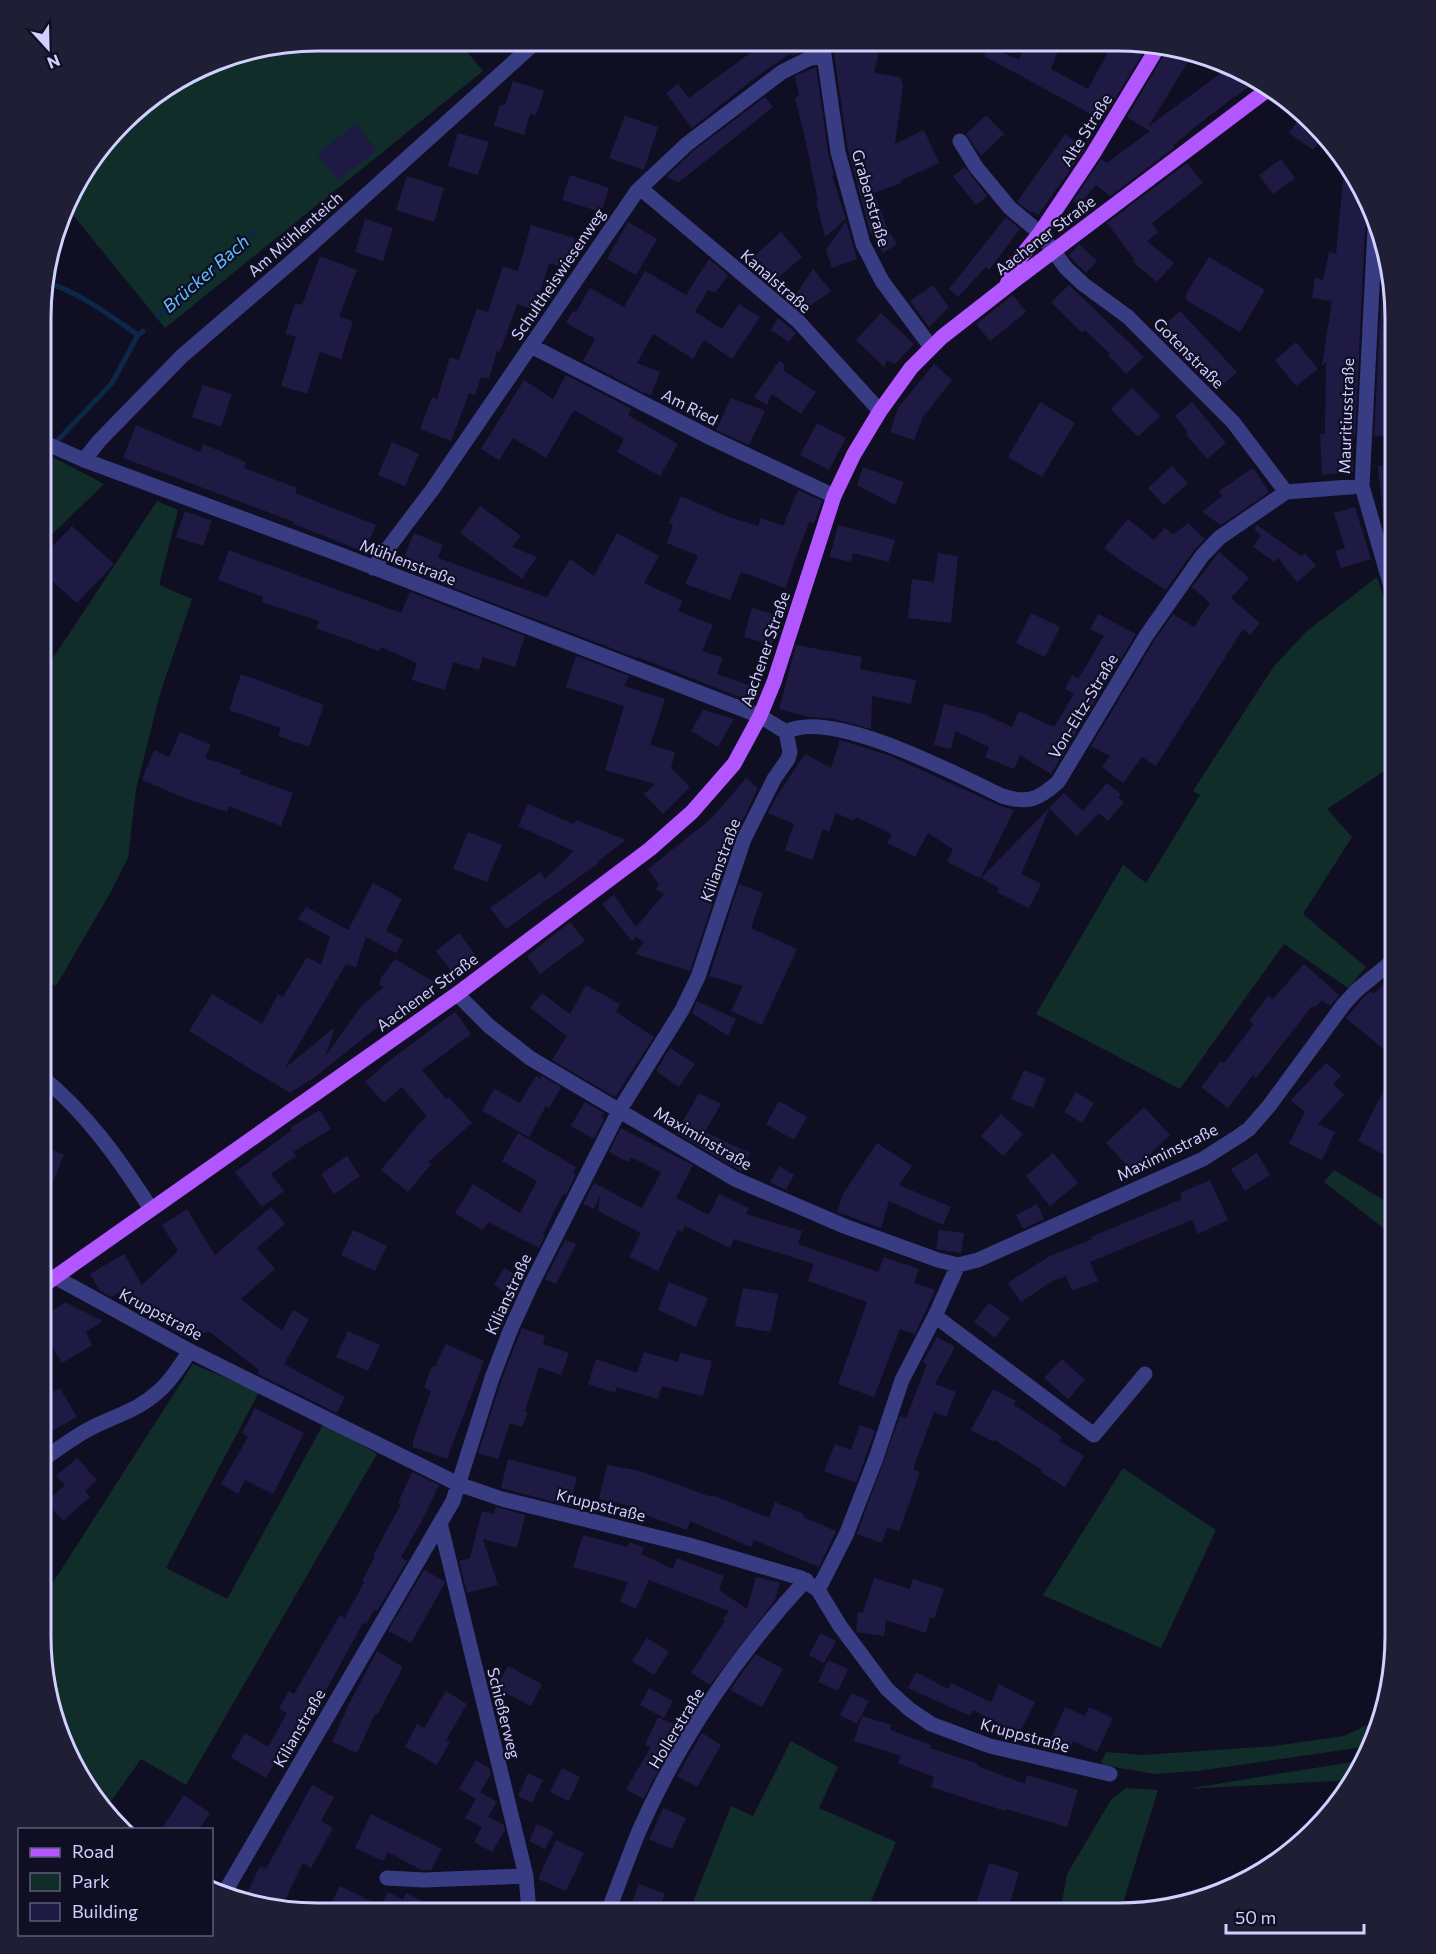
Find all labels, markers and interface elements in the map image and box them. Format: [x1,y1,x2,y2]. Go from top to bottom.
north arrow [18,18,78,78]
text: N [45,51,63,73]
street label: Alte Straße [1056,90,1115,169]
street label: Grabenstraße [849,147,894,249]
street label: Am Mühlenteich [243,187,346,280]
street label: Aachener Straße [991,191,1098,278]
street label: Schultheiswiesenweg [506,204,609,343]
water label: Brücker Bach [158,230,253,317]
street label: Kanalstraße [737,245,815,316]
street label: Gotenstraße [1150,313,1229,392]
street label: Mauritiusstraße [1334,357,1357,474]
street label: Am Ried [659,384,722,429]
street label: Mühlenstraße [357,534,459,589]
street label: Aachener Straße [736,589,793,709]
street label: Von-Eltz-Straße [1044,650,1121,762]
street label: Kilianstraße [696,816,743,904]
street label: Aachener Straße [372,949,481,1035]
street label: Maximinstraße [651,1102,756,1173]
street label: Maximinstraße [1113,1119,1220,1184]
street label: Kilianstraße [481,1250,535,1337]
street label: Kruppstraße [116,1284,206,1343]
street label: Kruppstraße [554,1484,648,1525]
street label: Schießerweg [484,1665,525,1761]
street label: Hollerstraße [644,1684,707,1772]
street label: Kilianstraße [269,1685,329,1770]
street label: Kruppstraße [979,1714,1072,1756]
legend [18,1828,213,1936]
text: Road [72,1840,114,1862]
text: Park [72,1870,110,1892]
scale bar [1226,1897,1364,1935]
text: Building [72,1900,138,1922]
text: 50 m [1235,1906,1276,1928]

